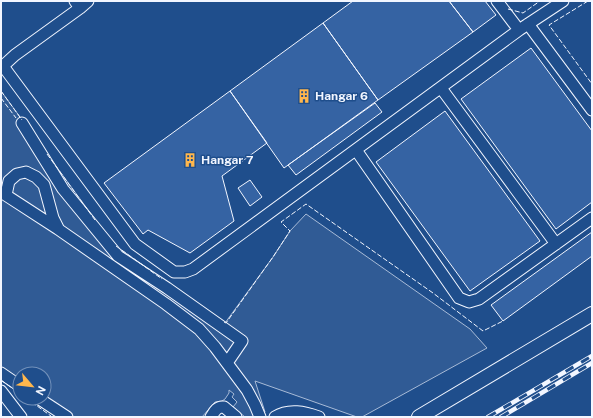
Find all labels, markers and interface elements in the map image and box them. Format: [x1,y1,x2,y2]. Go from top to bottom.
building icon: Hangar 6 [296,88,312,104]
place label: Hangar 6 [315,89,368,103]
building icon: Hangar 7 [182,152,198,168]
place label: Hangar 7 [201,153,253,167]
north arrow [12,366,52,406]
text: N [34,384,48,397]

